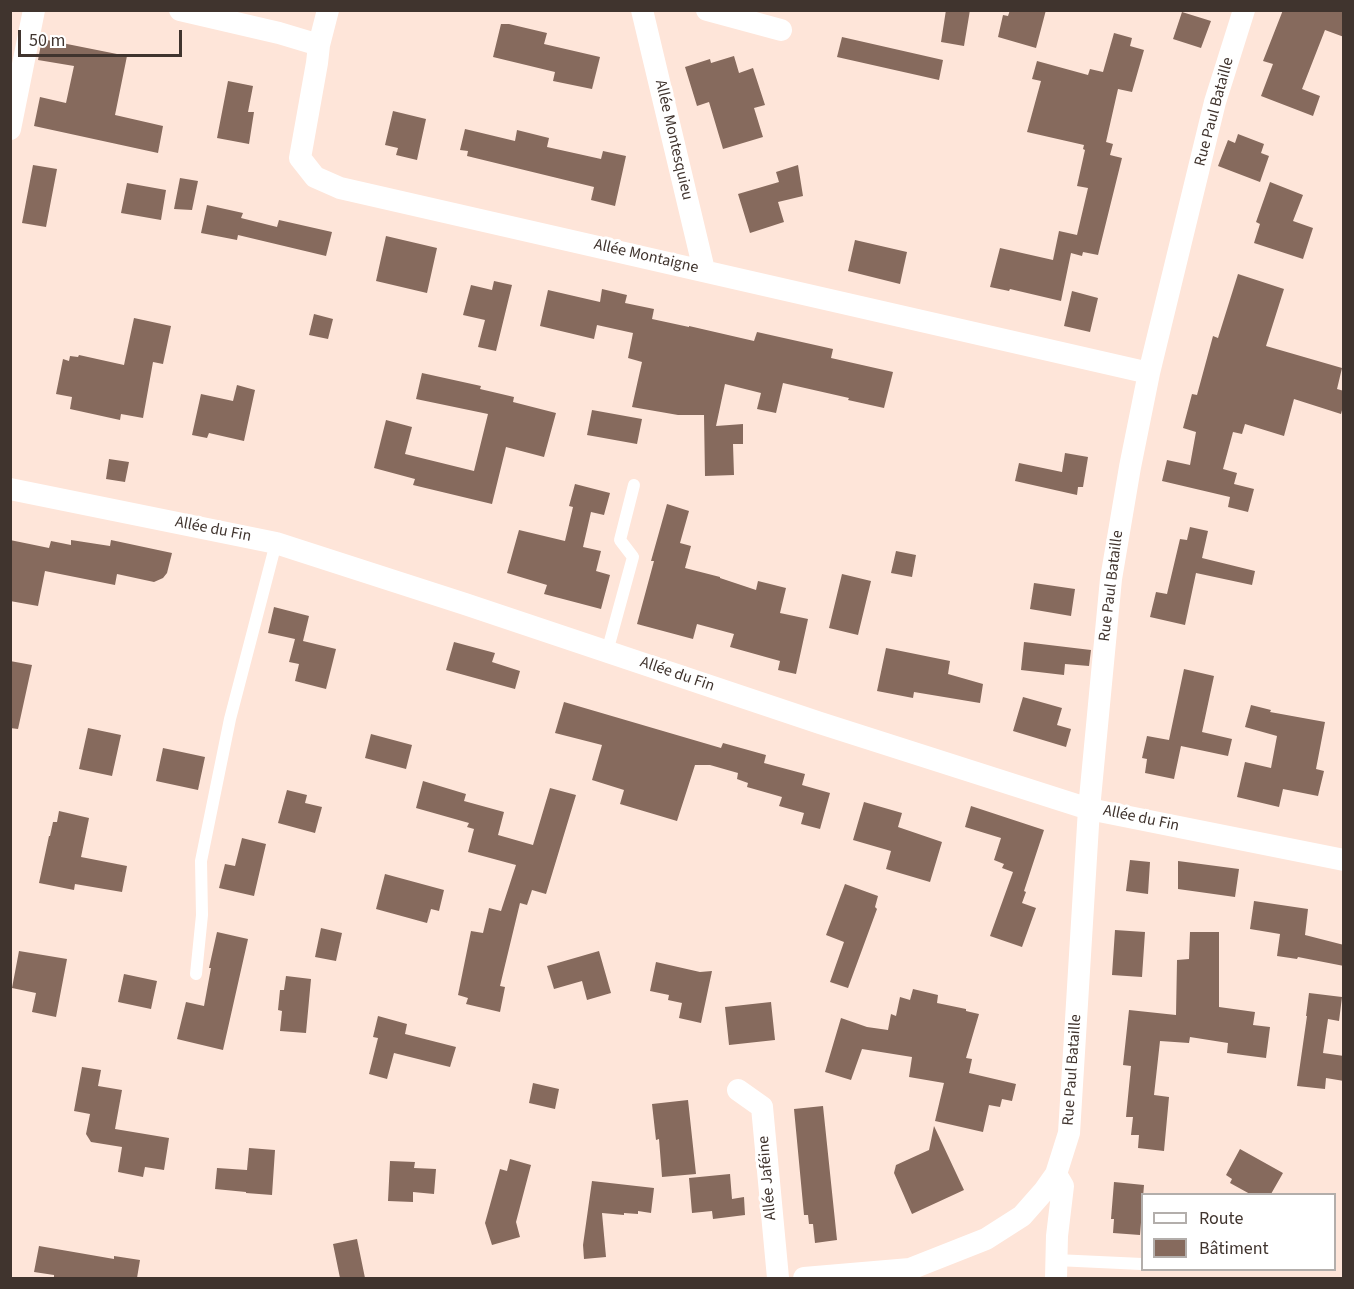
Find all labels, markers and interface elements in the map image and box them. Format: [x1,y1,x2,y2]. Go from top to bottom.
scale bar [21,18,184,56]
text: 50 m [29,28,65,53]
street label: Rue Paul Bataille [1191,56,1239,168]
street label: Allée Montesquieu [650,78,696,202]
street label: Allée Montaigne [592,236,700,278]
street label: Allée du Fin [173,513,253,547]
street label: Rue Paul Bataille [1096,529,1128,643]
street label: Allée du Fin [637,653,717,697]
street label: Allée du Fin [1101,802,1181,836]
street label: Rue Paul Bataille [1060,1014,1086,1126]
street label: Allée Jaféine [755,1135,781,1221]
legend [1141,1193,1336,1271]
text: Route [1199,1206,1243,1231]
text: Bâtiment [1199,1236,1269,1261]

